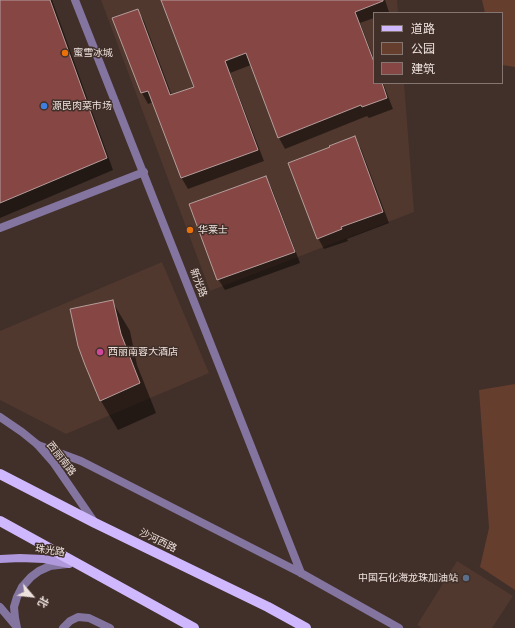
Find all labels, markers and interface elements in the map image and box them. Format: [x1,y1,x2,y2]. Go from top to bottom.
legend [373,12,503,84]
text: 道路 [411,22,435,37]
text: 公园 [411,42,435,57]
place label: 蜜雪冰城 [73,47,113,59]
marker: 蜜雪冰城 [60,48,70,58]
text: 建筑 [411,62,435,77]
place label: 源民肉菜市场 [52,100,112,112]
marker: 源民肉菜市场 [39,101,49,111]
place label: 华莱士 [198,224,228,236]
marker: 华莱士 [185,225,195,235]
street label: 新光路 [187,267,209,299]
place label: 西丽南蓉大酒店 [108,346,178,358]
marker: 西丽南蓉大酒店 [95,347,105,357]
street label: 西丽南路 [44,440,78,478]
street label: 沙河西路 [137,527,179,555]
street label: 珠光路 [34,543,66,559]
place label: 中国石化海龙珠加油站 [358,572,458,584]
marker: 中国石化海龙珠加油站 [461,573,471,583]
north arrow [12,576,52,616]
text: 北 [35,594,51,610]

